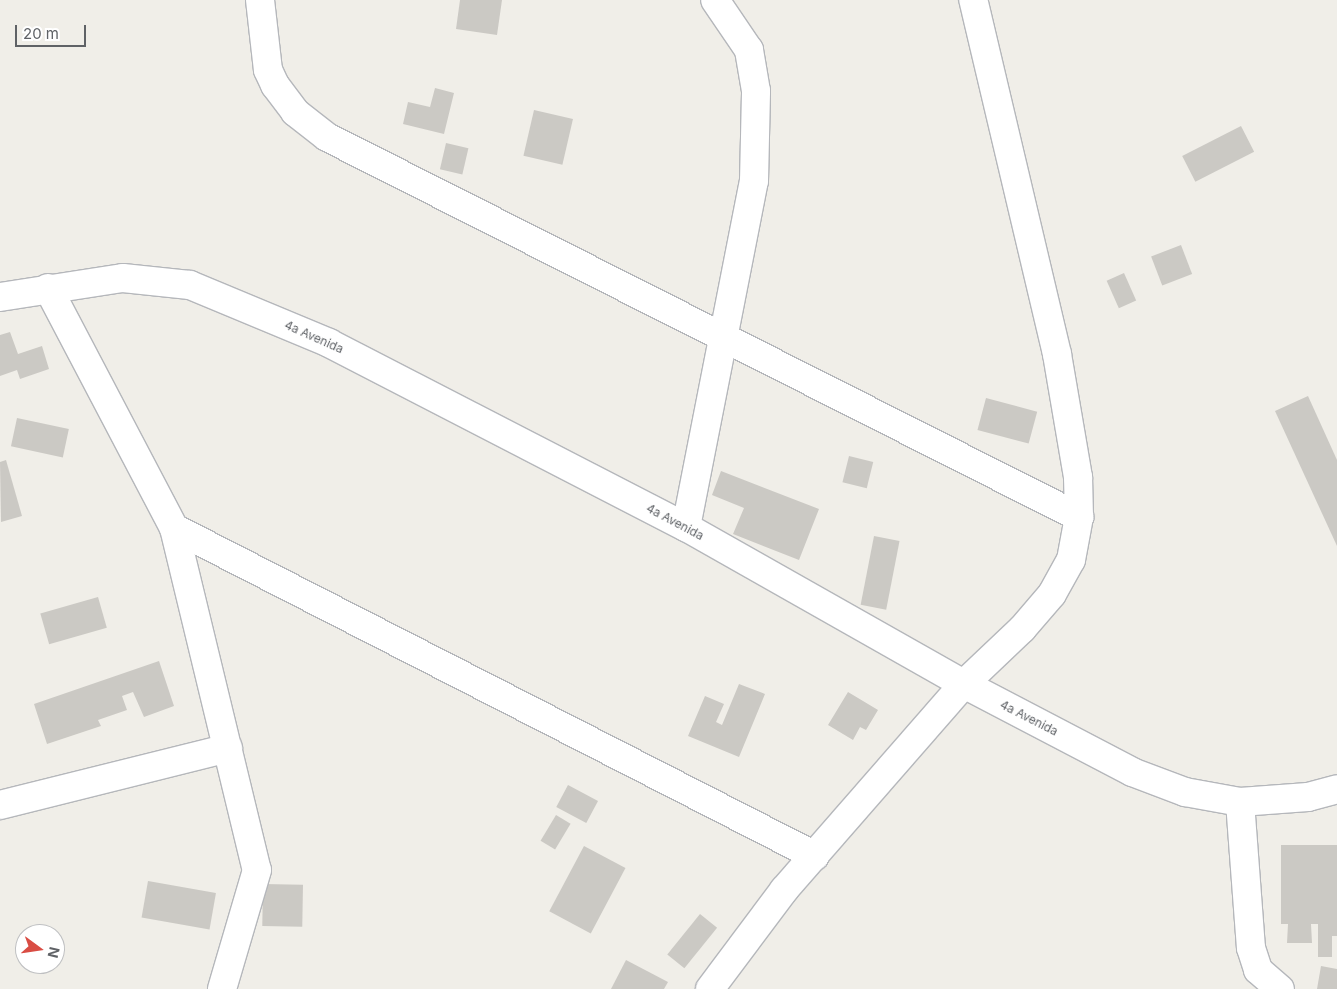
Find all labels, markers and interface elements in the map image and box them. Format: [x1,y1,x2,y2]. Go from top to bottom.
scale bar [18,15,89,47]
text: 20 m [23,24,59,43]
street label: 4a Avenida [282,318,346,356]
street label: 4a Avenida [644,501,706,543]
street label: 4a Avenida [998,697,1060,739]
north arrow [15,924,65,974]
text: N [45,945,64,960]

